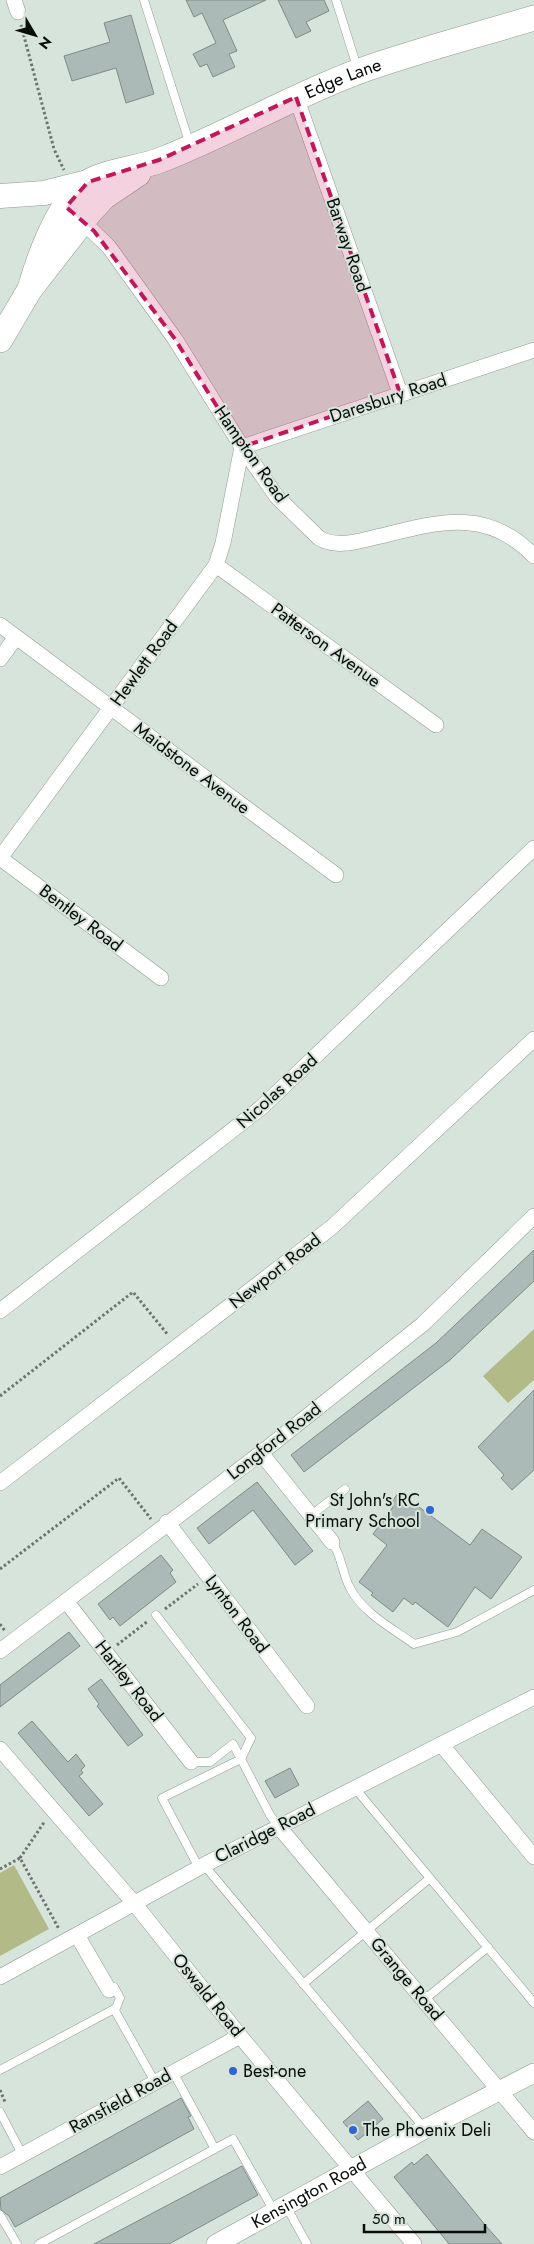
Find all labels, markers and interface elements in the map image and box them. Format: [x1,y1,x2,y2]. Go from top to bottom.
north arrow [10,10,60,60]
text: N [34,32,57,54]
street label: Edge Lane [300,51,385,105]
street label: Barway Road [320,194,376,296]
street label: Daresbury Road [326,367,450,429]
street label: Hampton Road [208,400,294,508]
street label: Patterson Avenue [266,596,386,694]
street label: Hewlett Road [104,615,184,711]
street label: Maidstone Avenue [128,716,256,820]
street label: Bentley Road [34,878,128,958]
street label: Nicolas Road [231,1047,323,1135]
street label: Newport Road [224,1227,326,1315]
street label: Longford Road [221,1396,327,1486]
place label: St John's RC Primary School [305,1487,420,1534]
marker: St John's RC Primary School [424,1504,436,1516]
street label: Lynton Road [199,1569,275,1659]
street label: Hartley Road [89,1635,169,1727]
street label: Claridge Road [210,1796,320,1870]
street label: Grange Road [364,1932,450,2026]
street label: Oswald Road [166,1948,250,2042]
place label: Best-one [243,2058,306,2084]
street label: Ransfield Road [64,2062,176,2140]
marker: Best-one [227,2065,239,2077]
place label: The Phoenix Deli [363,2117,491,2143]
marker: The Phoenix Deli [347,2124,359,2136]
street label: Kensington Road [247,2151,371,2235]
scale bar [364,2202,485,2234]
text: 50 m [372,2208,406,2230]

